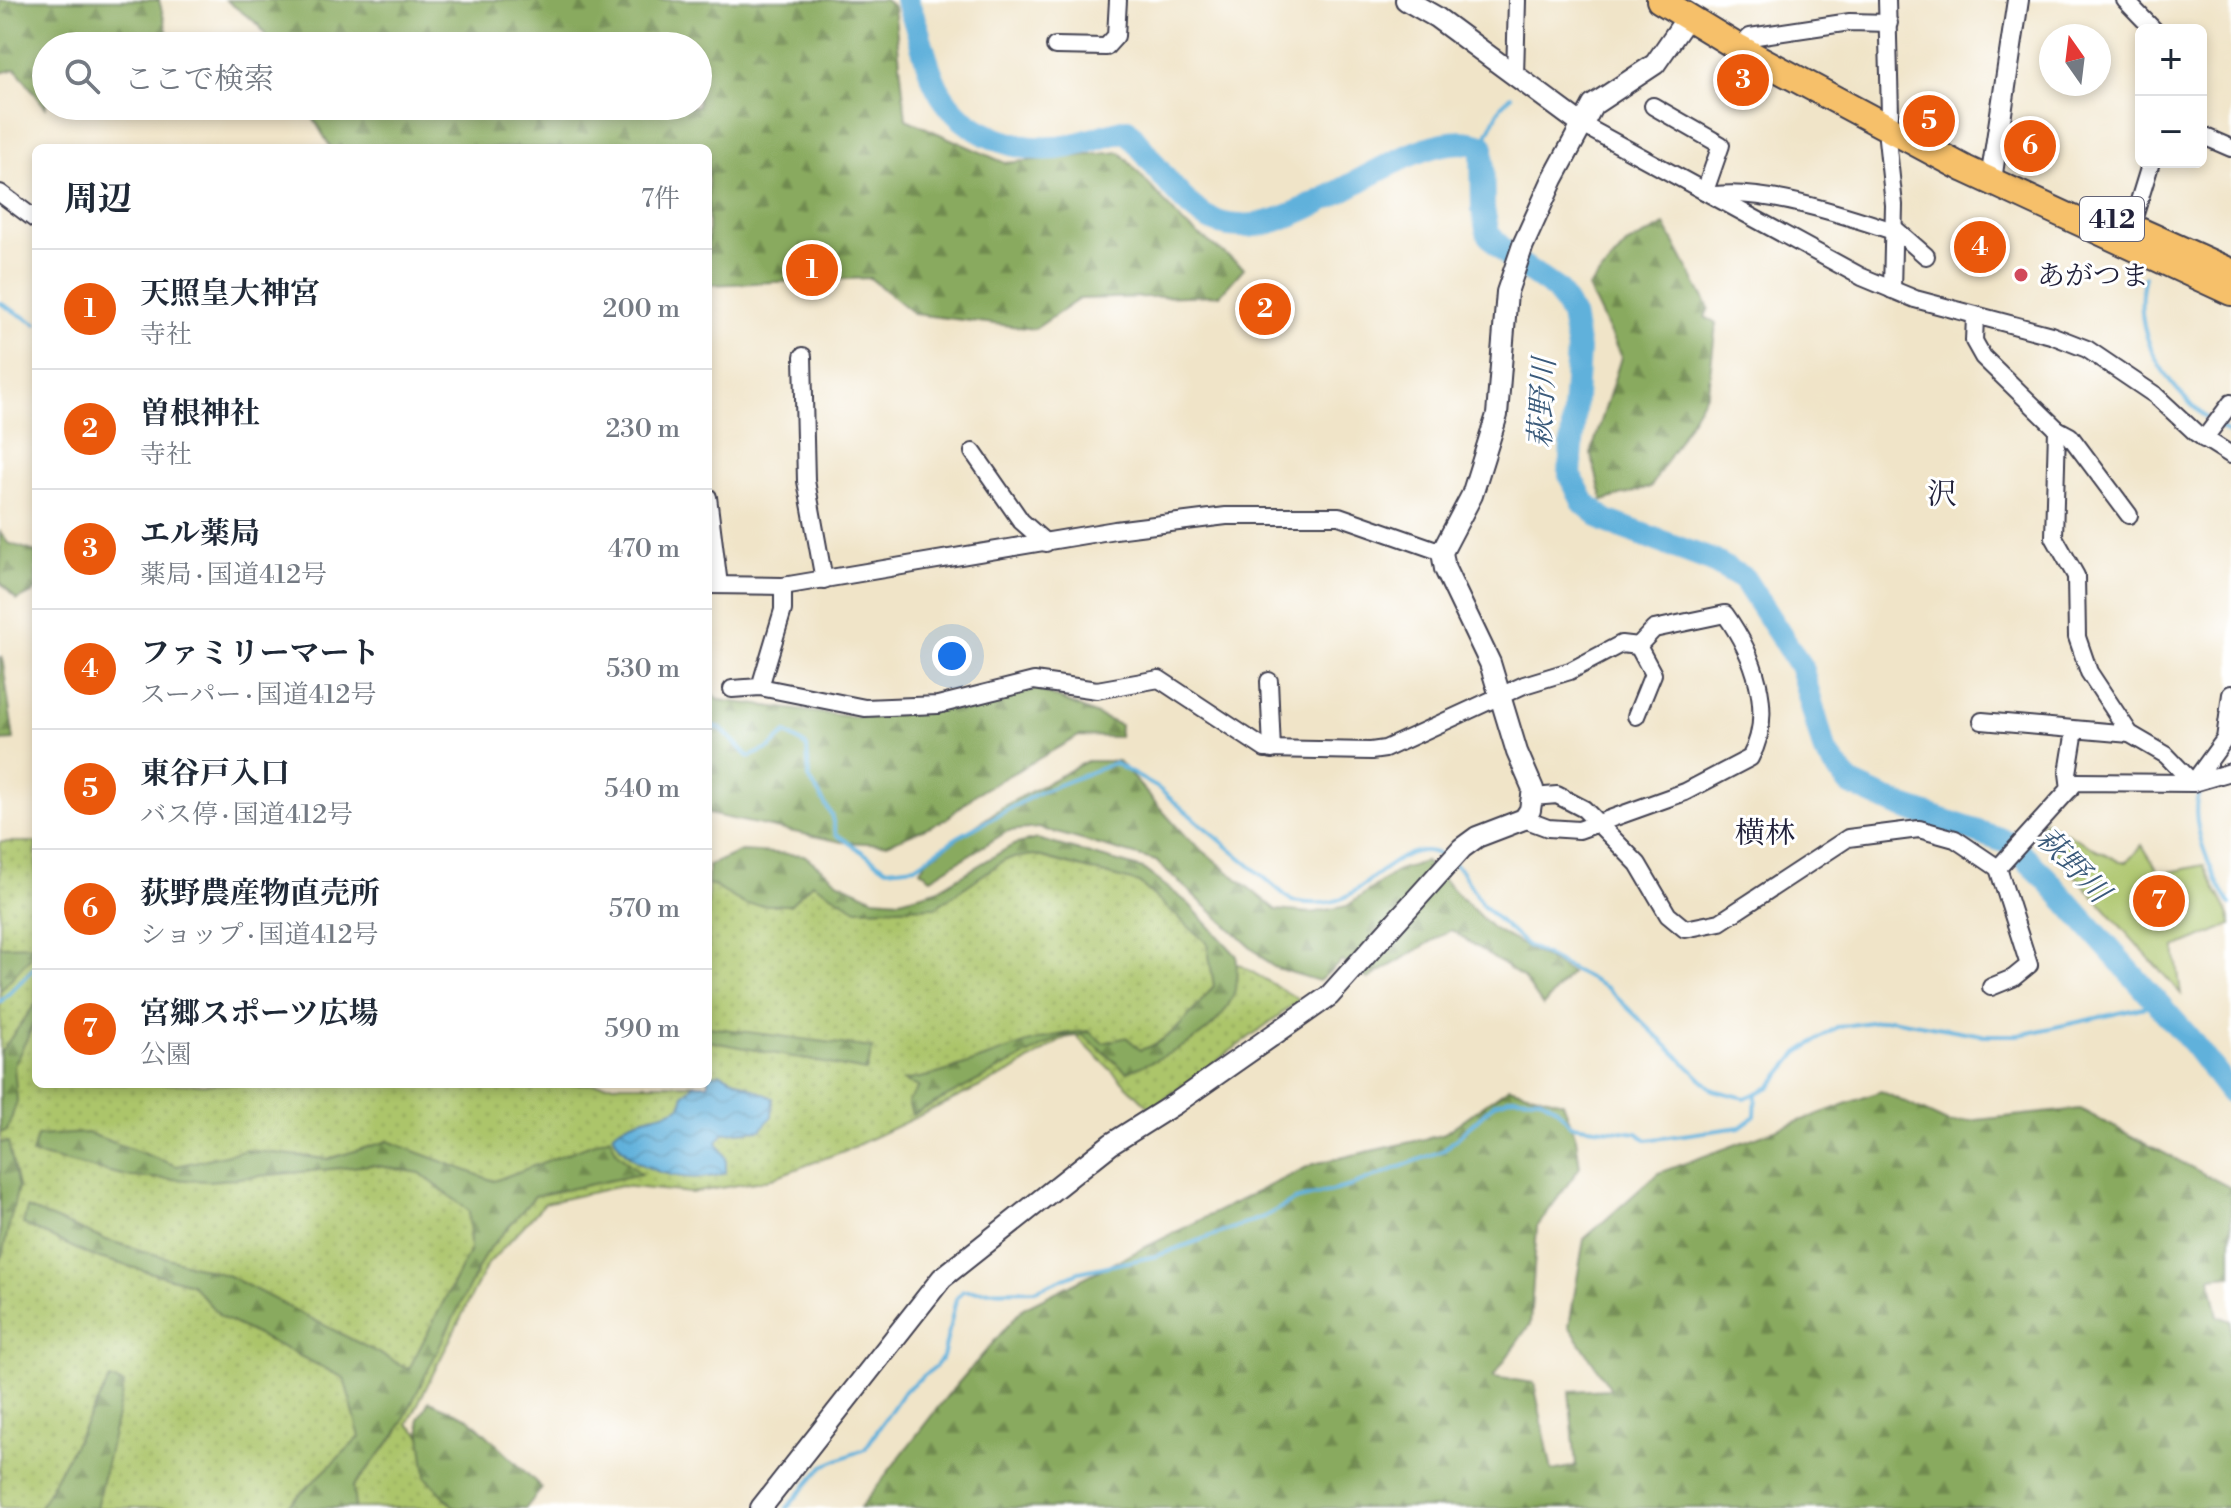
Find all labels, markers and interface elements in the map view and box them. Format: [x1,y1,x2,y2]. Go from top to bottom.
north arrow [2039,24,2111,96]
map controls [2135,24,2207,168]
button: + [2135,24,2207,96]
search box [32,32,712,120]
pin: 3 [1717,50,1769,110]
icon: search [60,54,104,98]
text: ここで検索 [124,61,274,99]
pin: 5 [1903,91,1955,151]
button: − [2135,96,2207,168]
pin: 6 [2004,116,2056,176]
text: 周辺 [64,179,132,221]
text: 7件 [641,183,680,215]
road number: 412 [2080,197,2144,241]
pin: 4 [1954,217,2006,277]
pin: 1 [786,240,838,300]
place label: あがつま [2037,259,2149,294]
marker: あがつま [2012,266,2030,284]
text: 天照皇大神宮 [140,275,320,313]
pin: 2 [1239,279,1291,339]
text: 1 [84,293,96,325]
text: 200 m [603,293,680,325]
text: 寺社 [140,319,192,351]
water label: 萩野川 [1522,354,1564,449]
text: 曽根神社 [140,395,260,433]
text: 2 [82,413,98,445]
text: 230 m [605,413,680,445]
text: 寺社 [140,439,192,471]
district label: 沢 [1927,476,1957,514]
text: エル薬局 [140,515,260,553]
text: 3 [82,533,98,565]
text: 470 m [608,533,680,565]
text: 薬局 · 国道412号 [140,559,327,591]
text: ファミリーマート [140,635,379,673]
your location [932,636,972,676]
text: 4 [81,653,99,685]
text: 530 m [606,653,680,685]
text: スーパー · 国道412号 [140,679,376,711]
text: 東谷戸入口 [140,755,290,793]
text: 5 [82,773,98,805]
text: 540 m [604,773,680,805]
text: バス停 · 国道412号 [140,799,353,831]
district label: 横林 [1735,815,1795,853]
water label: 萩野川 [2027,820,2119,913]
pin: 7 [2133,871,2185,931]
text: 荻野農産物直売所 [140,875,380,913]
text: 6 [82,893,98,925]
text: 570 m [609,893,680,925]
text: ショップ · 国道412号 [140,919,379,951]
text: 宮郷スポーツ広場 [140,995,379,1033]
text: 7 [82,1013,98,1045]
text: 590 m [605,1013,680,1045]
text: 公園 [140,1039,192,1071]

